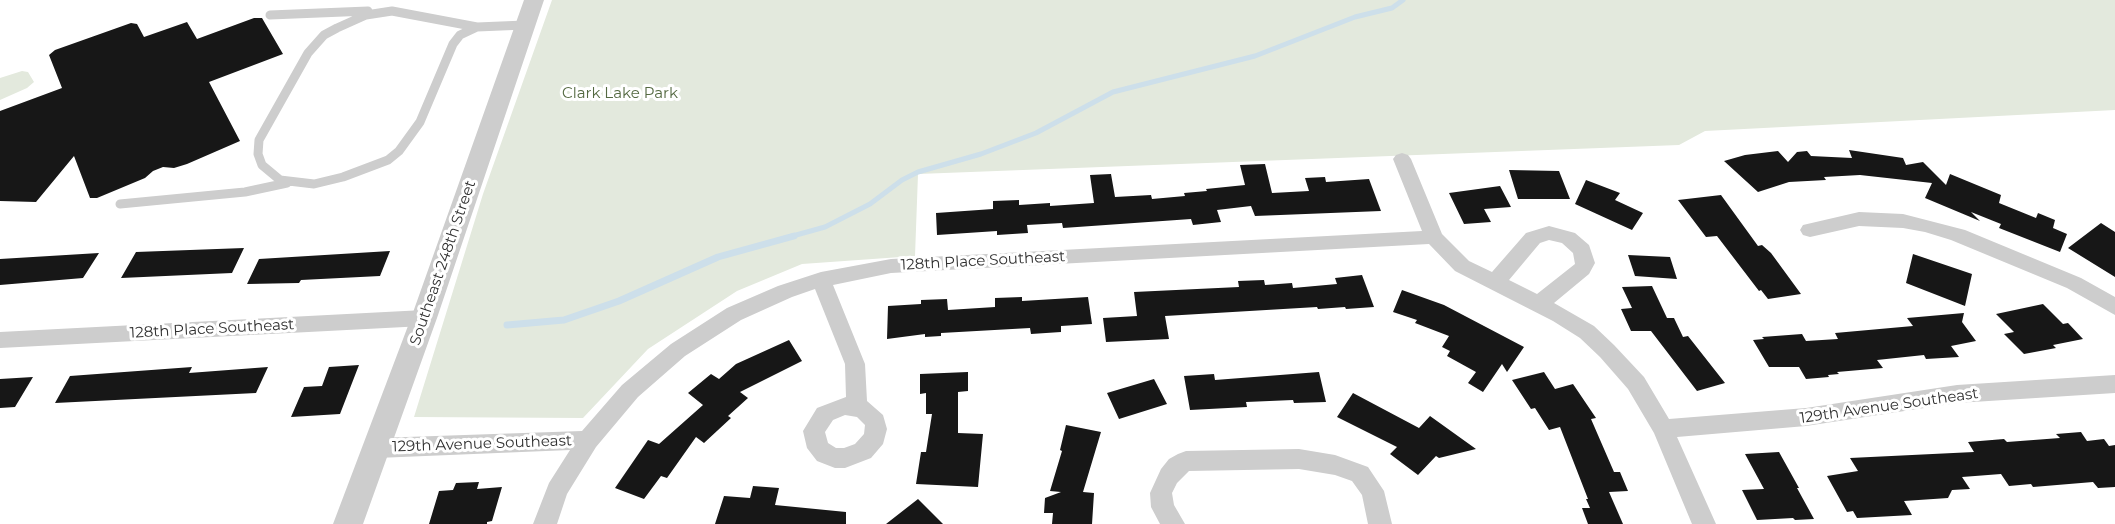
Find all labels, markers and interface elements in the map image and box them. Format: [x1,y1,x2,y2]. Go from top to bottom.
park label: Clark Lake Park [562,85,678,103]
street label: Southeast 248th Street [406,178,480,348]
street label: 128th Place Southeast [900,248,1066,274]
street label: 128th Place Southeast [129,316,295,342]
street label: 129th Avenue Southeast [1799,385,1979,427]
street label: 129th Avenue Southeast [392,432,572,456]

